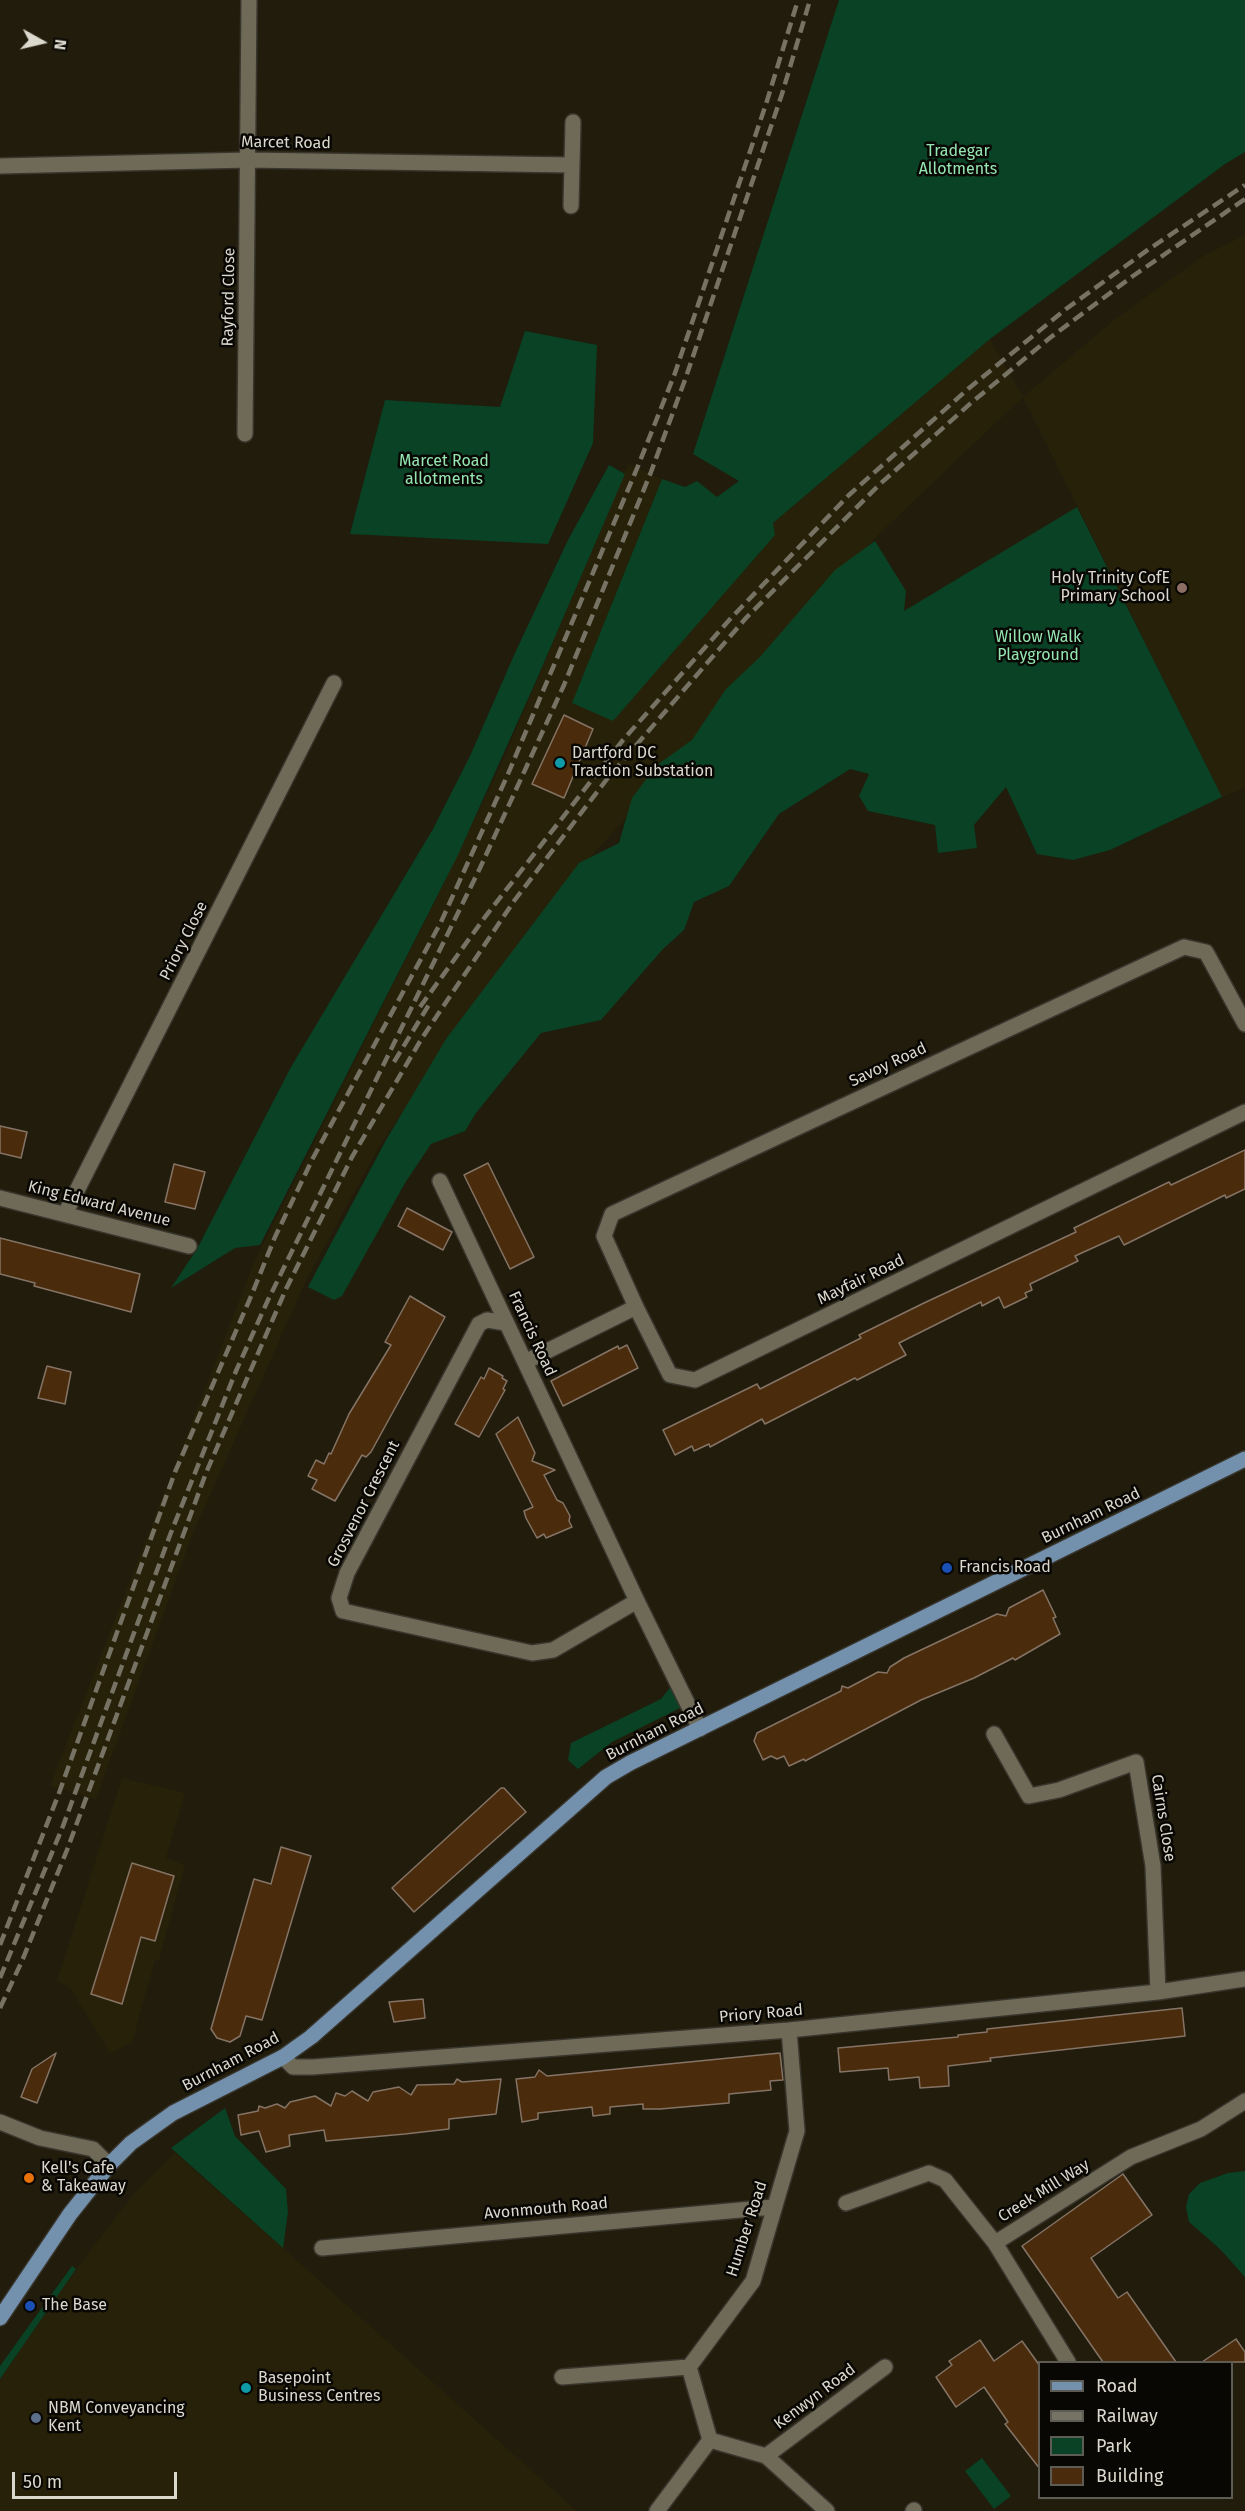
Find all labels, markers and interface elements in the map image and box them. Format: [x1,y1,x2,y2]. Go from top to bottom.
north arrow [12,12,72,72]
text: N [50,38,70,51]
street label: Marcet Road [241,133,331,153]
park label: Tradegar Allotments [919,142,997,180]
street label: Rayford Close [219,247,239,347]
park label: Marcet Road allotments [399,452,489,490]
place label: Holy Trinity CofE Primary School [1051,569,1170,607]
marker: Holy Trinity CofE Primary School [1175,581,1189,595]
park label: Willow Walk Playground [995,628,1081,666]
place label: Dartford DC Traction Substation [572,744,713,782]
marker: Dartford DC Traction Substation [553,756,567,770]
street label: Priory Close [156,898,212,984]
street label: Savoy Road [846,1039,930,1091]
street label: King Edward Avenue [26,1177,172,1231]
street label: Mayfair Road [814,1251,908,1309]
street label: Francis Road [504,1288,560,1380]
street label: Grosvenor Crescent [324,1437,404,1571]
street label: Burnham Road [1038,1484,1144,1548]
place label: Francis Road [959,1558,1051,1578]
marker: Francis Road [940,1561,954,1575]
street label: Burnham Road [603,1699,707,1765]
street label: Cairns Close [1147,1773,1179,1863]
street label: Priory Road [718,2001,804,2027]
street label: Burnham Road [179,2028,283,2096]
street label: Creek Mill Way [995,2155,1093,2227]
place label: Kell's Cafe & Takeaway [41,2159,126,2197]
marker: Kell's Cafe & Takeaway [22,2171,36,2185]
street label: Humber Road [723,2179,771,2279]
street label: Avonmouth Road [483,2194,609,2224]
place label: The Base [42,2296,107,2316]
marker: The Base [23,2299,37,2313]
street label: Kenwyn Road [770,2360,860,2434]
legend [1038,2361,1233,2499]
place label: Basepoint Business Centres [258,2369,381,2407]
text: Road [1096,2375,1138,2397]
marker: Basepoint Business Centres [239,2381,253,2395]
place label: NBM Conveyancing Kent [48,2399,185,2437]
text: Railway [1096,2405,1158,2427]
marker: NBM Conveyancing Kent [29,2411,43,2425]
text: Park [1096,2435,1131,2457]
scale bar [15,2460,180,2498]
text: Building [1096,2465,1163,2487]
text: 50 m [23,2471,62,2493]

